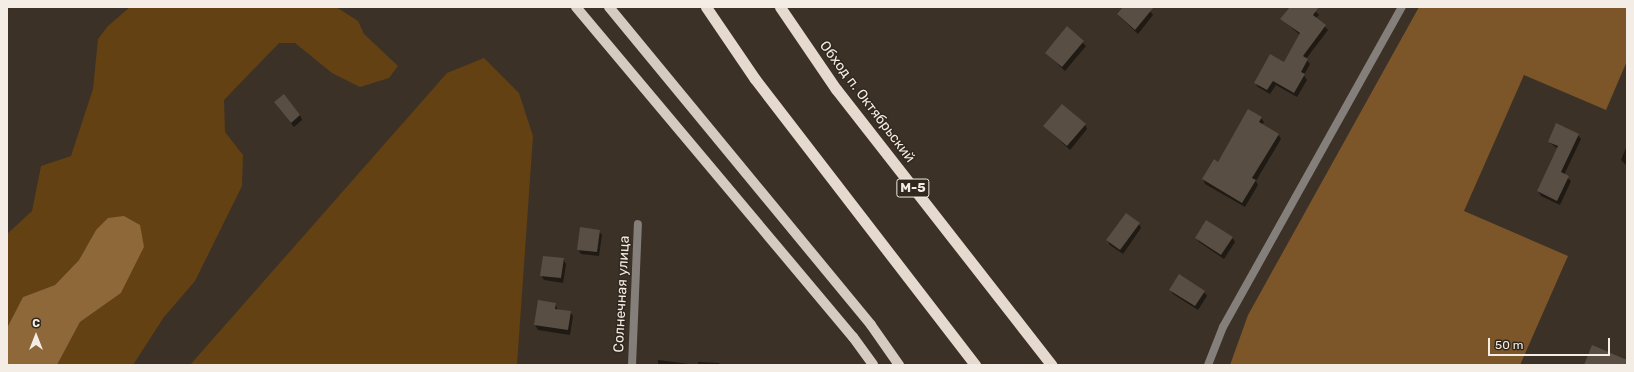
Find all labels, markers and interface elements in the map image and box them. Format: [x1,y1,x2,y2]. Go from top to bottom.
street label: Обход п. Октябрьский [816,38,918,166]
road number: М-5 [896,177,930,199]
street label: Солнечная улица [611,235,633,353]
north arrow [16,316,56,356]
text: С [32,317,40,330]
scale bar [1490,330,1612,356]
text: 50 m [1495,338,1523,352]

